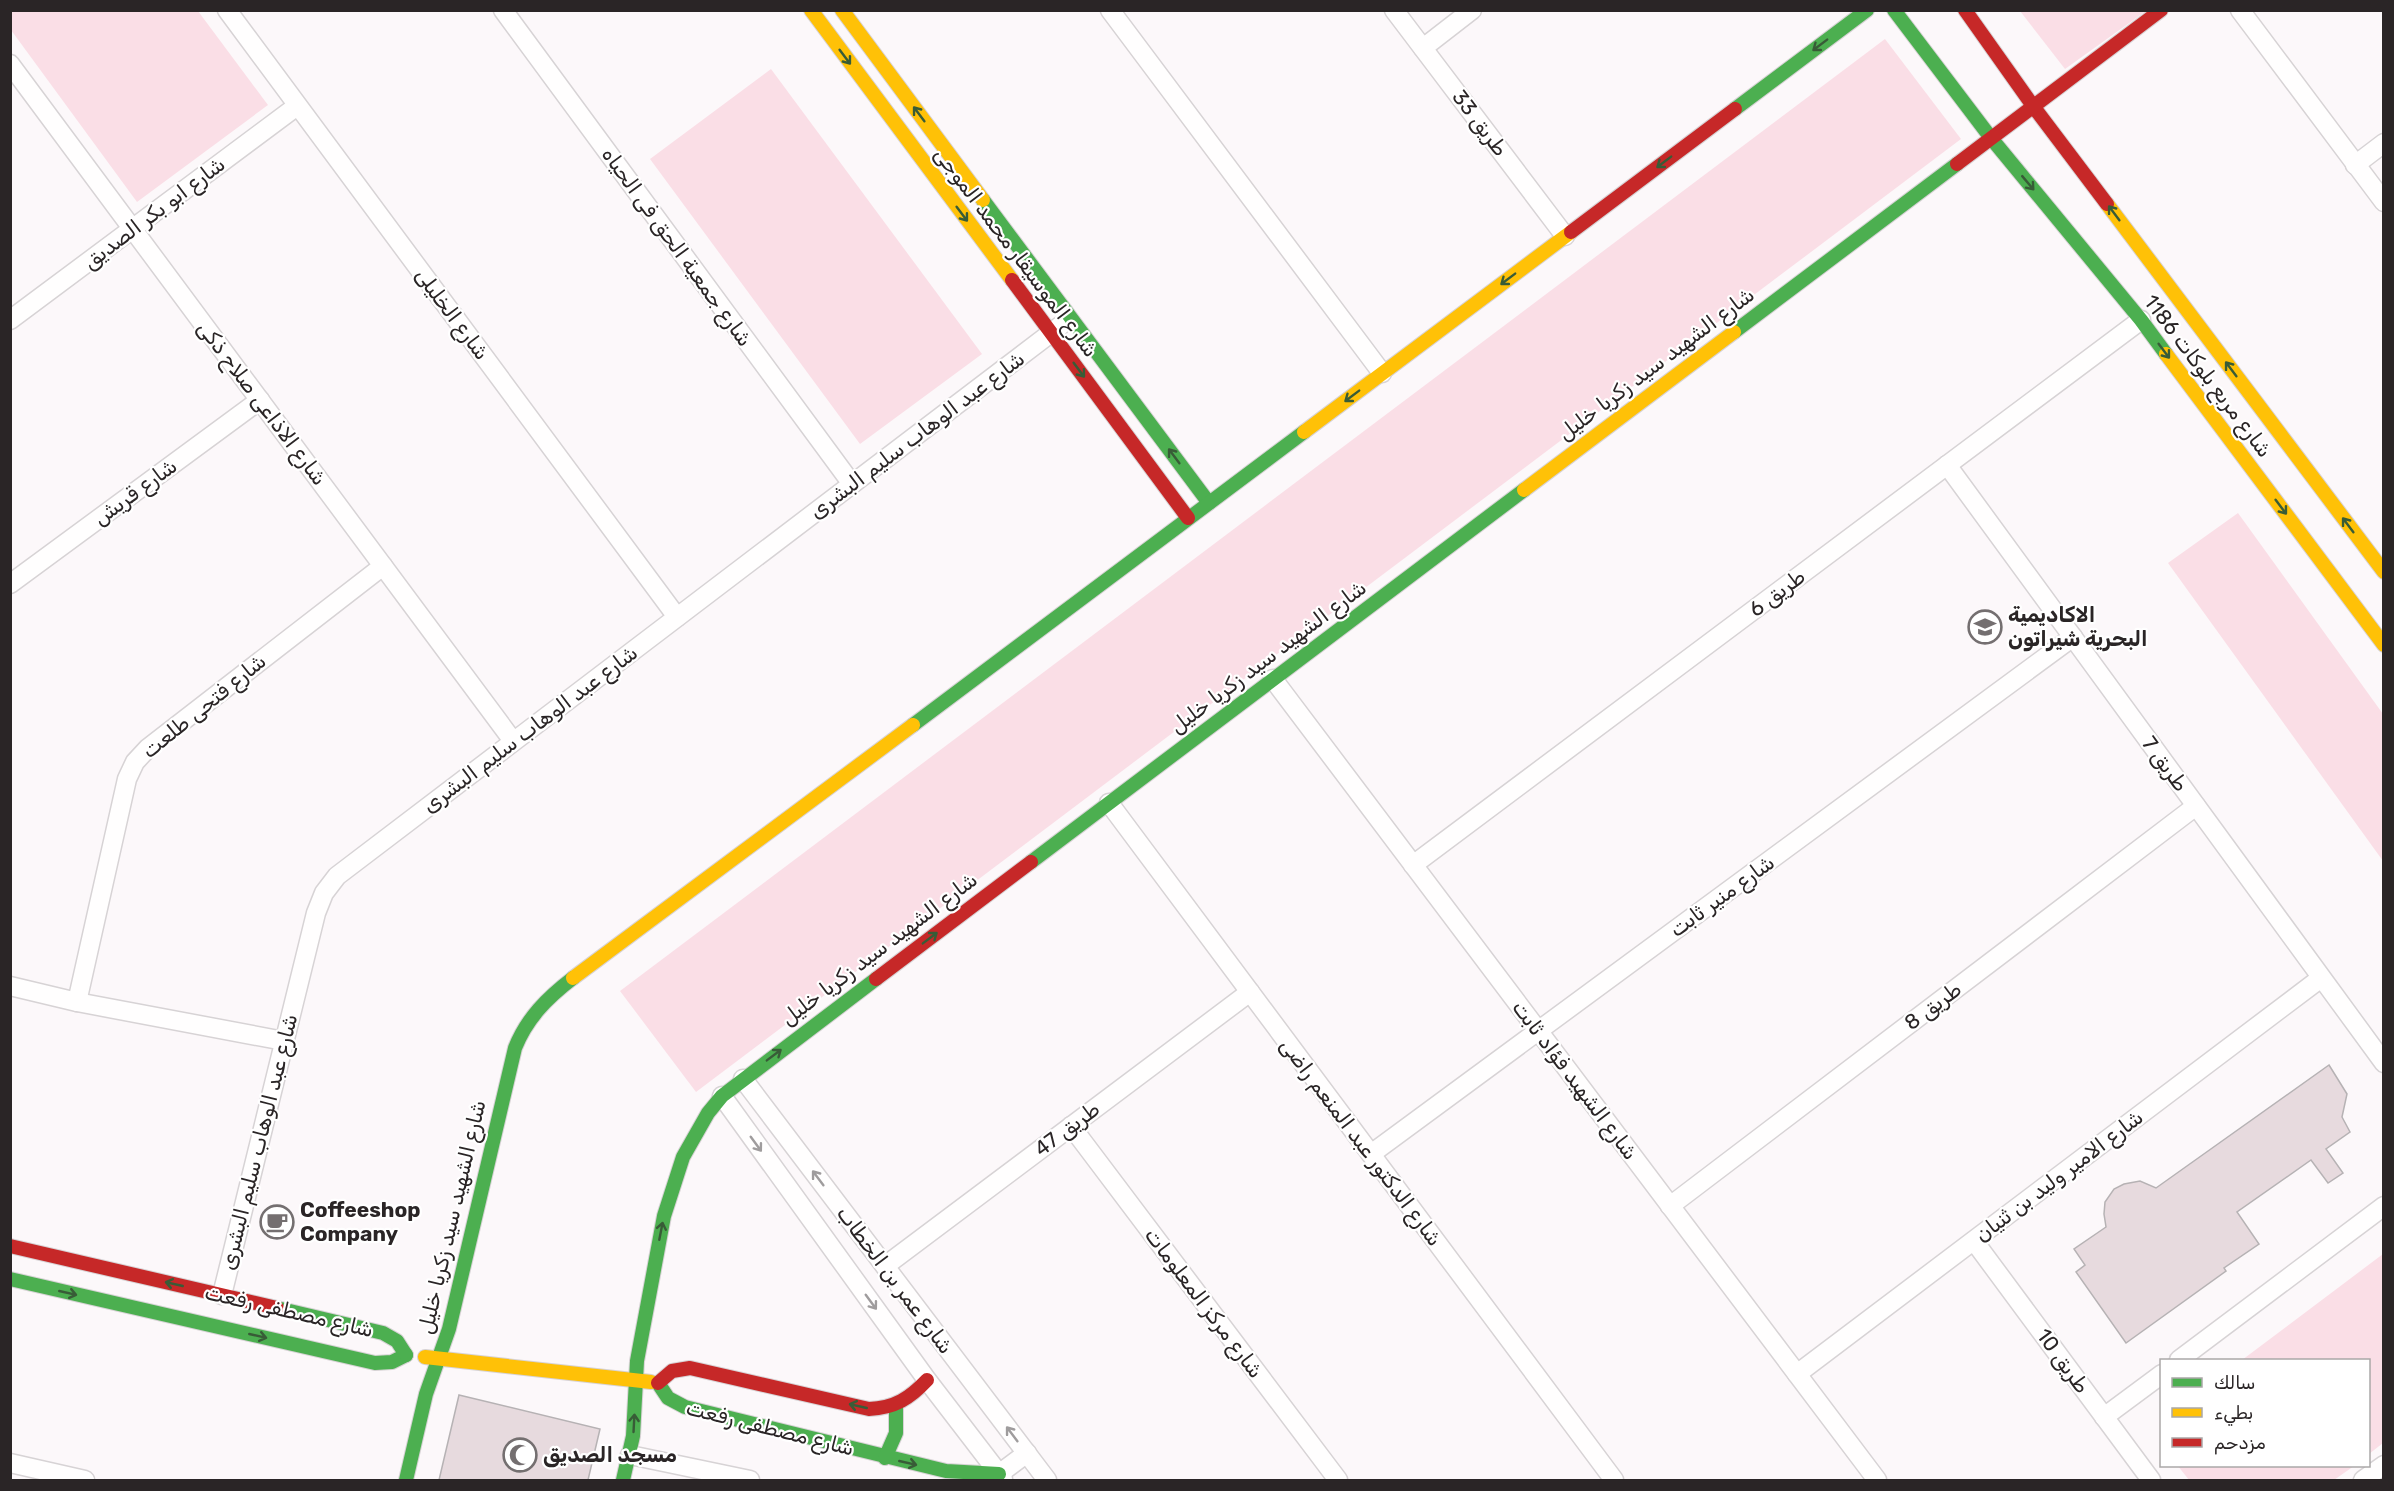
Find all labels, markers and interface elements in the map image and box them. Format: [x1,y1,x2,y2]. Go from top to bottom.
one-way arrow [1813,39,1829,52]
one-way arrow [839,49,852,65]
street label: طريق 33 [1447,85,1513,161]
one-way arrow [913,106,926,122]
street label: شارع جمعية الحق فى الحياه [595,142,758,352]
street label: شارع الموسيقار محمد الموجى [928,142,1104,363]
street label: شارع ابو بكر الصديق [78,151,231,276]
one-way arrow [1656,155,1672,168]
one-way arrow [2021,175,2035,190]
one-way arrow [956,205,968,221]
one-way arrow [2108,206,2120,222]
street label: شارع الخليلى [408,263,495,366]
one-way arrow [1500,272,1516,285]
street label: شارع الشهيد سيد زكريا خليل [1553,282,1760,447]
street label: شارع مربع بلوكات 1186 [2137,289,2278,464]
street label: شارع الاذاعى صلاح ذكى [191,315,332,491]
one-way arrow [2158,342,2170,358]
street label: شارع عبد الوهاب سليم البشرى [804,346,1030,525]
one-way arrow [1072,362,1085,378]
one-way arrow [2225,362,2237,378]
one-way arrow [1344,389,1360,402]
one-way arrow [1167,448,1180,464]
street label: شارع قريش [88,453,183,532]
one-way arrow [2274,499,2287,515]
one-way arrow [2342,517,2355,533]
street label: طريق 6 [1744,563,1810,622]
street label: شارع الشهيد سيد زكريا خليل [1165,575,1372,740]
place label: الاكاديمية البحرية شيراتون [2008,602,2148,652]
school or university icon: الاكاديمية البحرية شيراتون [1967,609,2003,645]
street label: شارع عبد الوهاب سليم البشرى [417,640,643,819]
street label: شارع فتحى طلعت [137,648,272,765]
street label: طريق 7 [2137,731,2194,796]
street label: شارع منير ثابت [1664,849,1780,944]
street label: شارع الشهيد سيد زكريا خليل [776,867,983,1032]
one-way arrow [921,931,937,944]
street label: طريق 8 [1899,976,1966,1035]
street label: شارع الشهيد فؤاد ثابت [1506,995,1643,1165]
street label: شارع عبد الوهاب سليم البشرى [215,1011,304,1273]
street label: شارع الدكتور عبد المنعم راضى [1273,1033,1448,1252]
one-way arrow [766,1049,782,1062]
street label: طريق 47 [1029,1096,1104,1161]
street label: شارع الشهيد سيد زكريا خليل [412,1097,493,1337]
street label: شارع الامير وليد بن ثنيان [1970,1104,2149,1249]
one-way arrow [750,1135,763,1151]
one-way arrow [812,1170,825,1186]
place label: Coffeeshop Company [300,1197,421,1246]
street label: شارع عمر بن الخطاب [830,1201,959,1360]
cafe icon: Coffeeshop Company [259,1204,295,1240]
one-way arrow [656,1221,667,1241]
street label: شارع مركز المعلومات [1138,1223,1269,1384]
one-way arrow [165,1278,185,1289]
street label: شارع مصطفى رفعت [202,1279,376,1344]
one-way arrow [58,1287,77,1299]
one-way arrow [864,1293,877,1309]
street label: طريق 10 [2032,1324,2095,1398]
one-way arrow [247,1331,267,1342]
legend [2160,1359,2370,1467]
text: سالك [2214,1372,2255,1394]
street label: شارع مصطفى رفعت [683,1395,857,1462]
one-way arrow [849,1400,868,1411]
text: بطيء [2214,1402,2253,1426]
one-way arrow [628,1414,639,1434]
one-way arrow [1006,1426,1019,1442]
text: مزدحم [2214,1432,2266,1455]
mosque icon: مسجد الصديق [502,1437,538,1473]
place label: مسجد الصديق [543,1442,677,1468]
one-way arrow [898,1458,917,1469]

